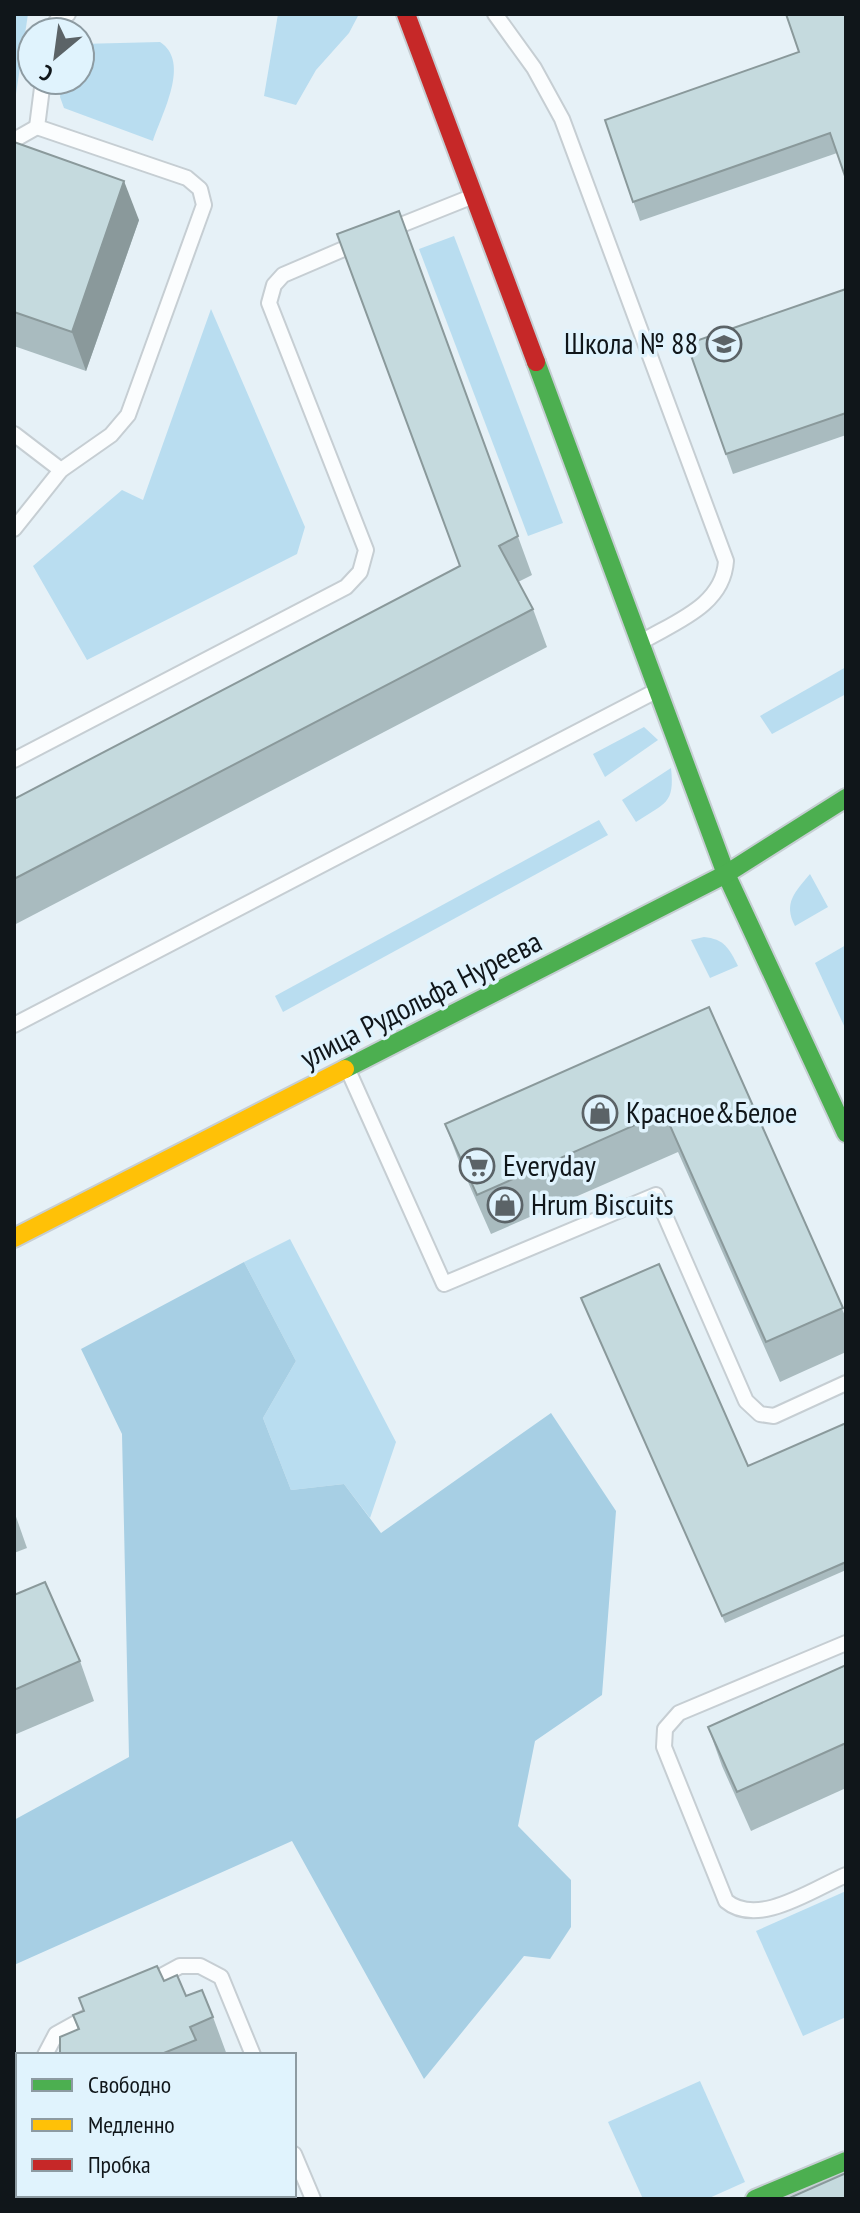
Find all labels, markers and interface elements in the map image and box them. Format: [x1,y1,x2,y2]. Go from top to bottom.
north arrow [16,16,96,96]
text: С [35,59,57,88]
place label: Школа № 88 [564,323,698,362]
school or university icon: Школа № 88 [705,325,743,363]
street label: улица Рудольфа Нуреева [293,921,548,1076]
place label: Красное&Белое [626,1092,797,1131]
shop icon: Красное&Белое [581,1094,619,1132]
place label: Everyday [503,1145,596,1184]
supermarket icon: Everyday [458,1147,496,1185]
place label: Hrum Biscuits [531,1184,674,1223]
shop icon: Hrum Biscuits [486,1186,524,1224]
legend [16,2053,296,2197]
text: Свободно [88,2069,171,2100]
text: Медленно [88,2109,175,2140]
text: Пробка [88,2149,151,2180]

